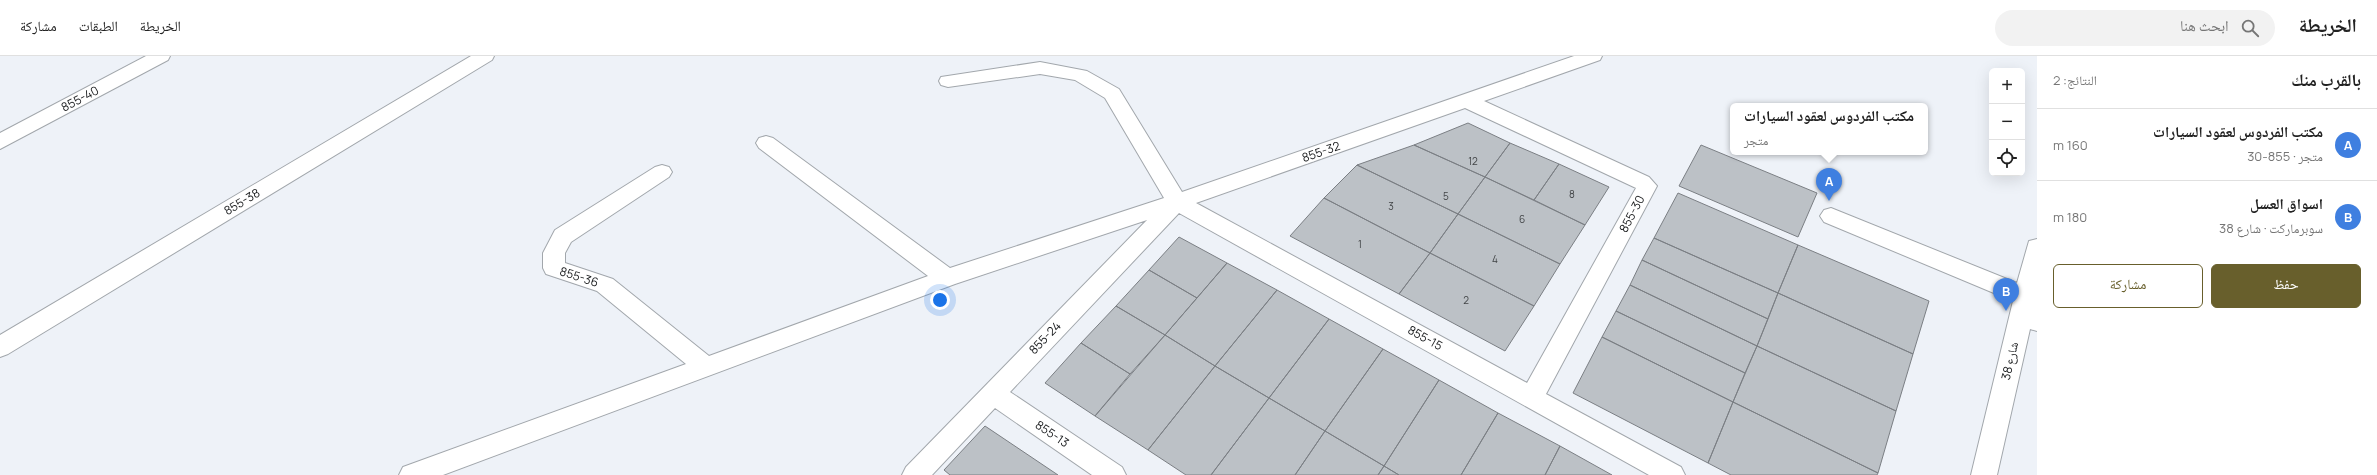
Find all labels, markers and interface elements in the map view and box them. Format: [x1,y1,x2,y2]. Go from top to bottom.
search box [1995,10,2275,46]
text: الخريطة [2299,12,2357,38]
text: ابحث هنا [2180,15,2229,36]
text: مشاركة [20,16,57,35]
text: الطبقات [79,16,118,35]
text: الخريطة [140,16,181,35]
icon: search [2239,17,2261,39]
map controls [1989,68,2025,176]
button: + [1989,68,2025,104]
text: بالقرب منك [2291,68,2361,91]
text: النتائج: 2 [2053,71,2097,89]
street label: 855-40 [58,82,102,116]
popup [1730,103,1928,155]
button: − [1989,104,2025,140]
text: مكتب الفردوس لعقود السيارات [1744,105,1914,126]
text: مكتب الفردوس لعقود السيارات [2153,121,2323,142]
text: متجر [1744,131,1769,149]
text: 160 m [2053,136,2088,154]
text: A [2344,136,2352,154]
street label: 855-32 [1299,137,1342,166]
button: locate [1989,140,2025,176]
text: متجر · 855-30 [2247,147,2323,165]
house number: 12 [1468,154,1478,168]
pin: A [1816,168,1842,201]
street label: 855-38 [220,184,263,219]
house number: 8 [1569,187,1575,201]
house number: 5 [1443,189,1449,203]
street label: 855-30 [1615,192,1648,235]
text: اسواق العسل [2250,193,2323,214]
house number: 3 [1388,199,1394,213]
text: 180 m [2053,208,2087,226]
text: B [2344,208,2352,226]
house number: 6 [1519,212,1525,226]
text: سوبرماركت · شارع 38 [2219,219,2323,237]
house number: 1 [1358,237,1362,251]
house number: 4 [1492,252,1498,266]
street label: 855-36 [558,262,601,291]
button: مشاركة [2053,264,2203,308]
button: حفظ [2211,264,2361,308]
pin: B [1993,278,2019,311]
your location [930,290,950,310]
house number: 2 [1463,293,1469,307]
street label: 855-24 [1025,318,1064,358]
street label: 855-15 [1405,321,1446,354]
street label: شارع 38 [1997,340,2022,382]
street label: 855-13 [1032,416,1072,451]

